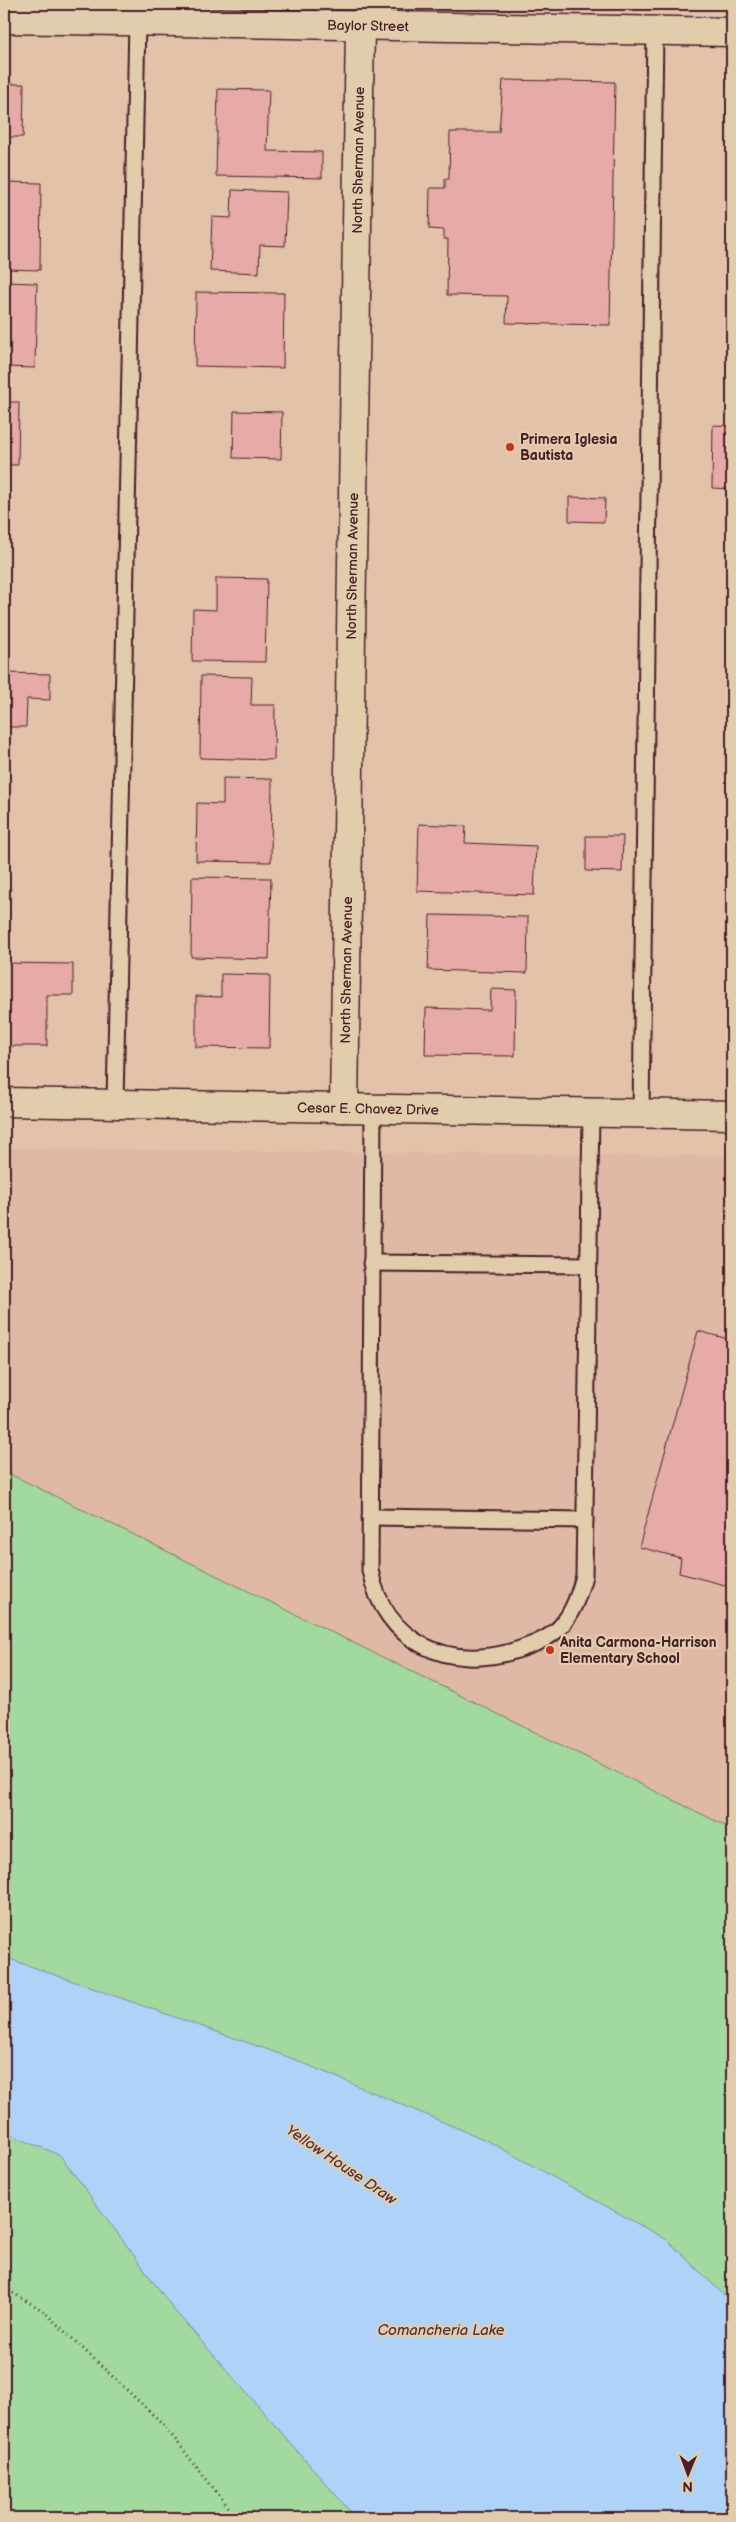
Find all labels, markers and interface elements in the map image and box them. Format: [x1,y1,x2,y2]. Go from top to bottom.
street label: Baylor Street [327,16,410,35]
street label: North Sherman Avenue [348,86,368,234]
place label: Primera Iglesia Bautista [520,431,617,464]
marker: Primera Iglesia Bautista [504,441,516,453]
street label: North Sherman Avenue [342,492,362,640]
street label: North Sherman Avenue [336,896,356,1044]
street label: Cesar E. Chavez Drive [297,1099,439,1118]
place label: Anita Carmona-Harrison Elementary School [559,1634,717,1667]
marker: Anita Carmona-Harrison Elementary School [544,1644,556,1656]
water label: Yellow House Draw [282,2121,401,2210]
water label: Comancheria Lake [377,2321,505,2340]
north arrow [664,2450,714,2500]
text: N [682,2478,693,2495]

